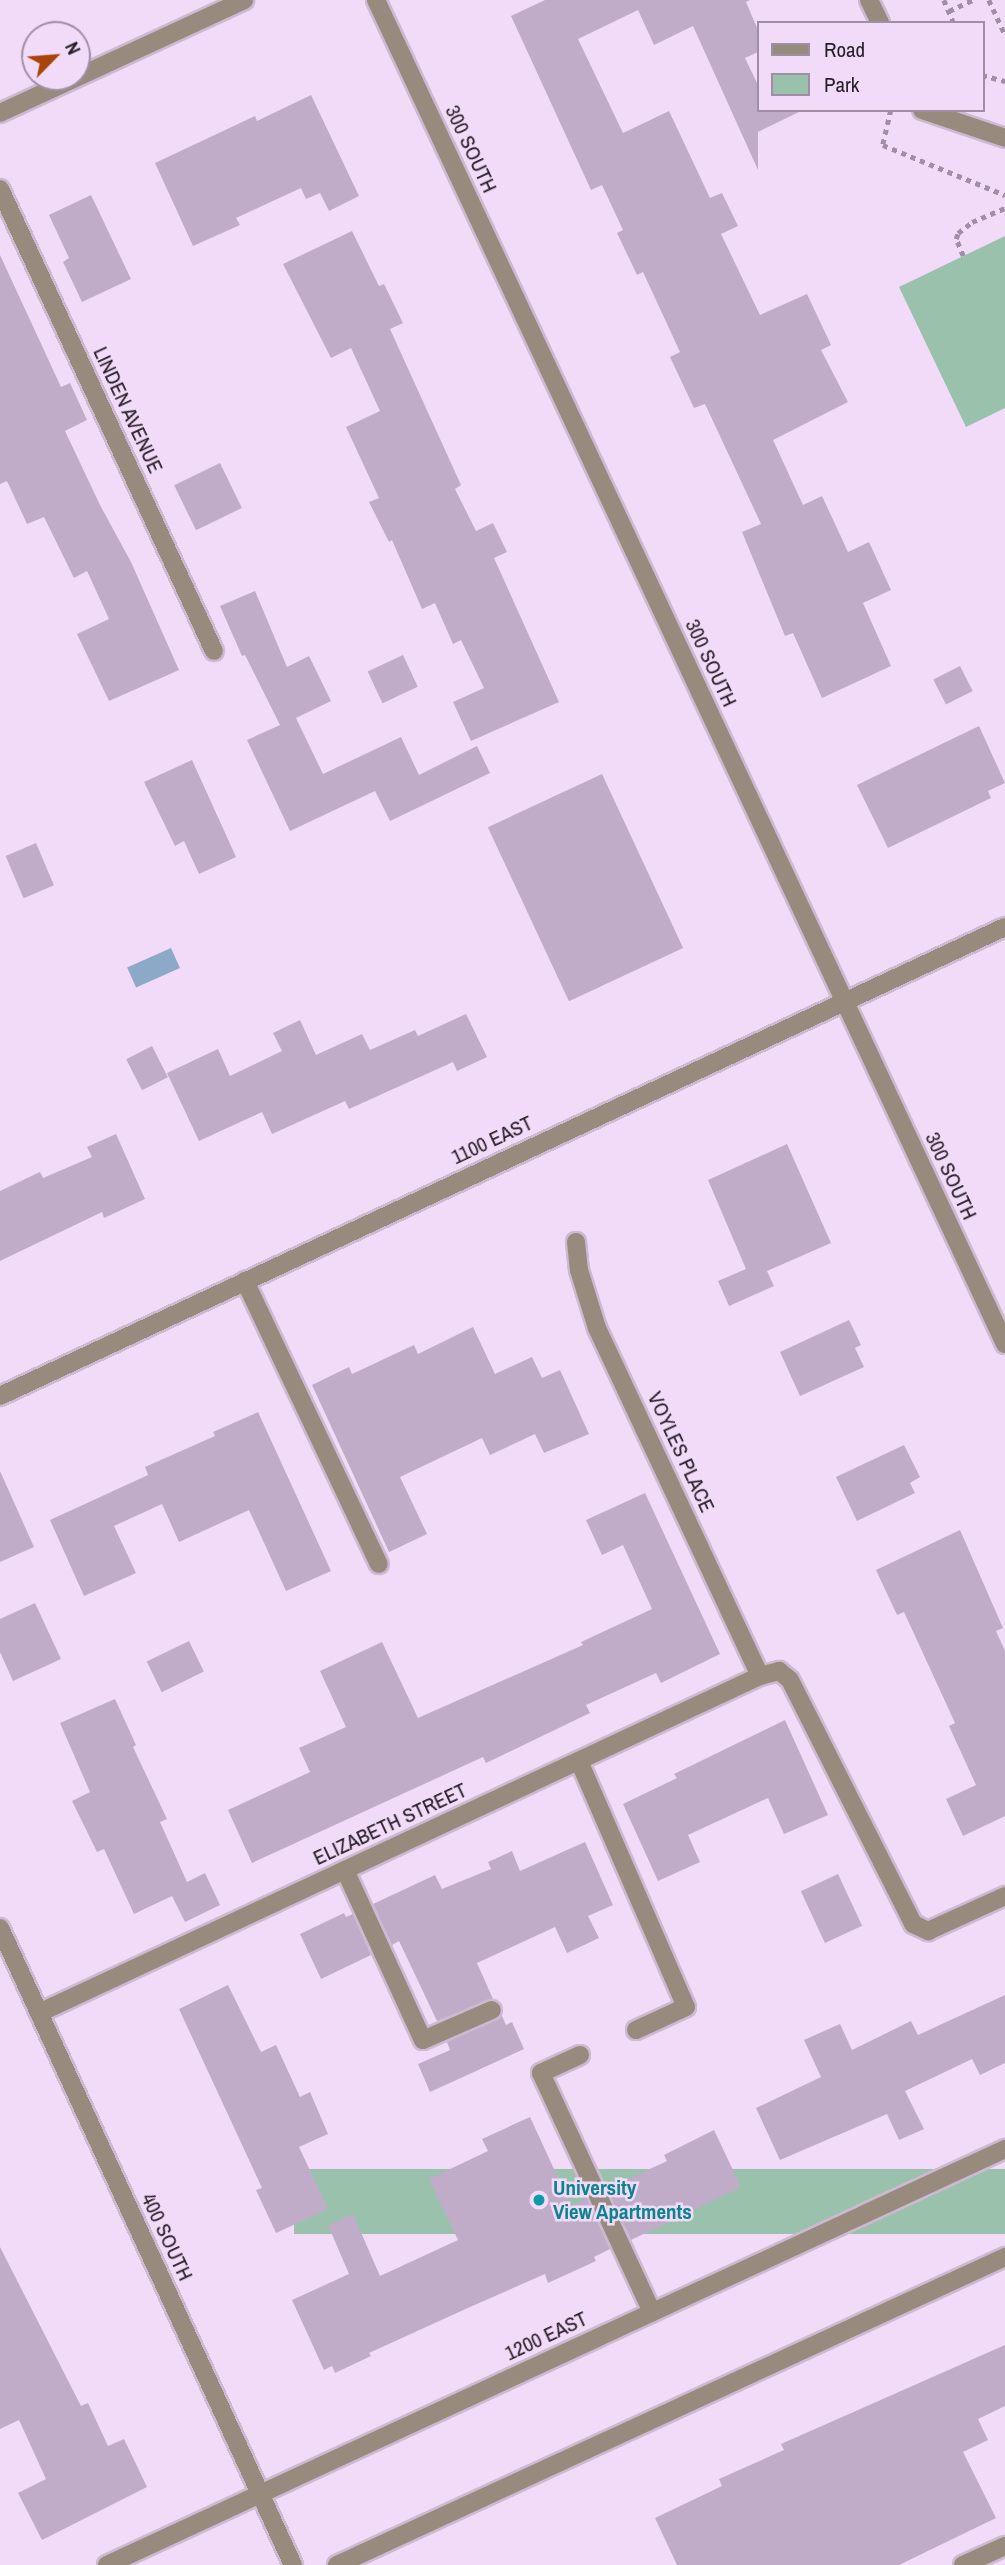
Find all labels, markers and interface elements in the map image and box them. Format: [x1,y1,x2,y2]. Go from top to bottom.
north arrow [21,21,91,91]
legend [757,21,984,112]
text: Road [824,35,865,64]
text: N [59,37,87,59]
text: Park [824,70,859,99]
street label: 300 SOUTH [440,101,502,197]
street label: LINDEN AVENUE [88,342,168,478]
street label: 300 SOUTH [680,615,742,711]
street label: 1100 EAST [447,1110,537,1170]
street label: 300 SOUTH [920,1128,982,1224]
street label: VOYLES PLACE [642,1388,720,1516]
street label: ELIZABETH STREET [309,1777,471,1871]
place label: University View Apartments [553,2175,692,2225]
street label: 400 SOUTH [136,2189,198,2285]
marker: University View Apartments [531,2192,547,2208]
street label: 1200 EAST [501,2306,591,2366]

